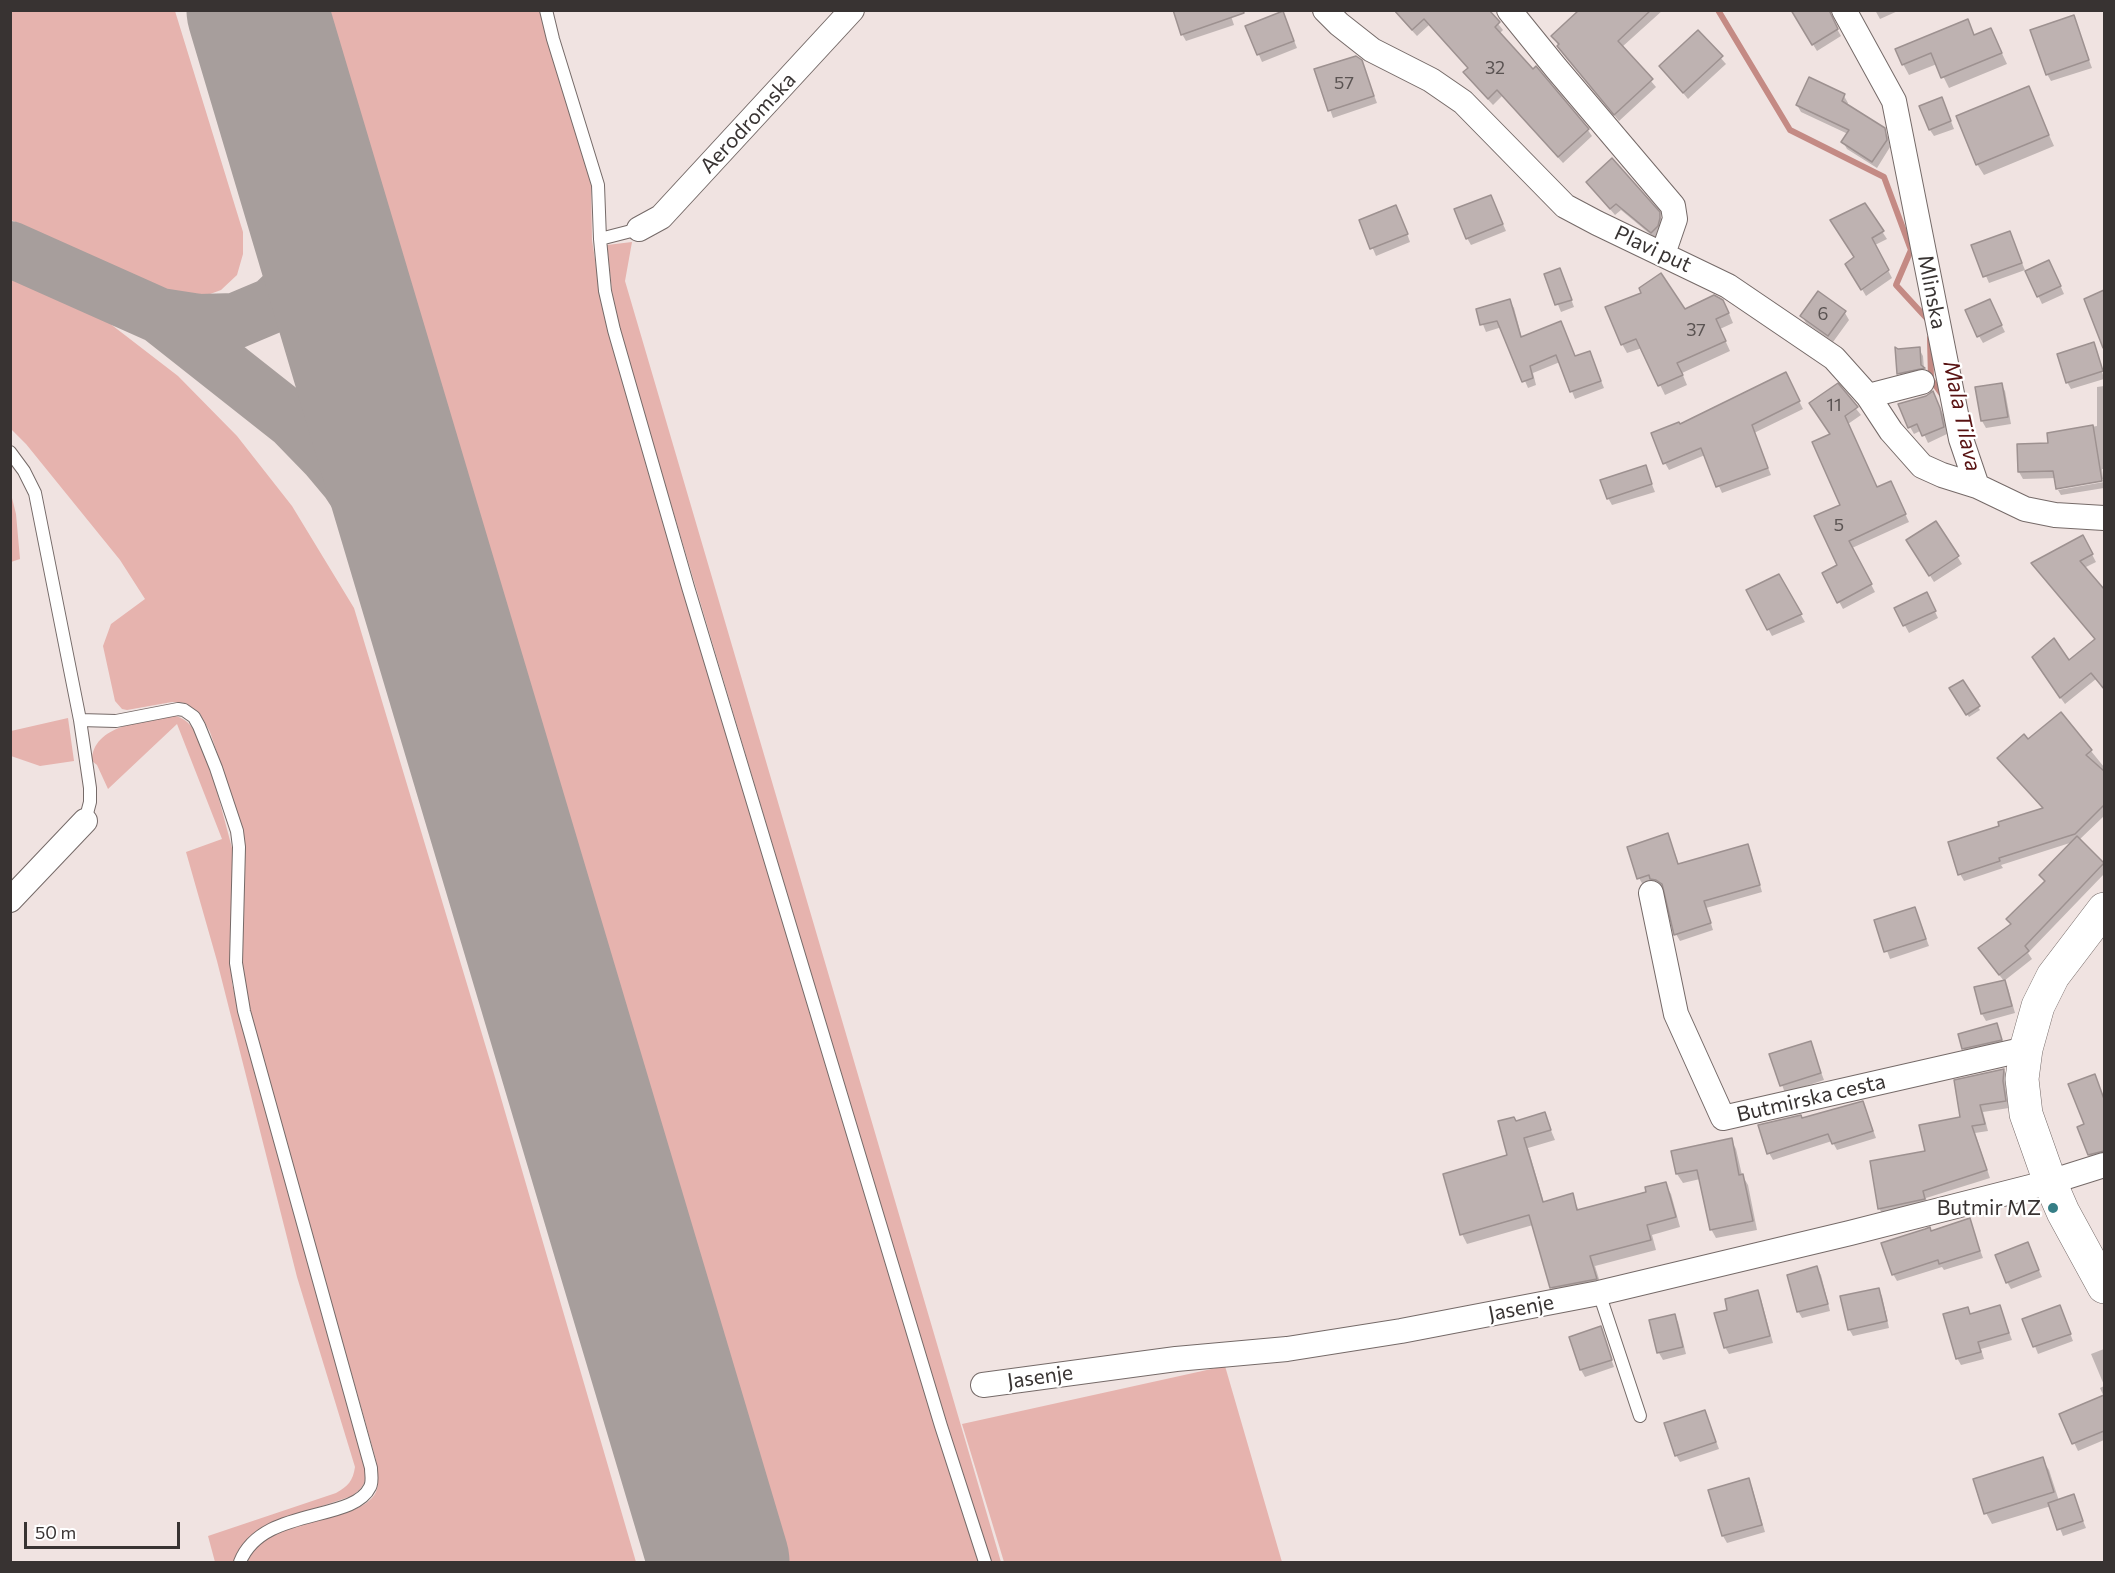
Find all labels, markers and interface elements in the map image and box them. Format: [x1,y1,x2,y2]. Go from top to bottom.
house number: 32 [1485,57,1505,79]
street label: Aerodromska [695,67,801,179]
house number: 57 [1334,72,1354,94]
street label: Plavi put [1610,220,1696,278]
street label: Mlinska [1912,253,1952,331]
house number: 6 [1818,303,1828,325]
house number: 37 [1686,319,1706,341]
water label: Mala Tilava [1937,358,1987,474]
house number: 11 [1826,394,1842,416]
house number: 5 [1834,514,1844,536]
street label: Butmirska cesta [1734,1069,1888,1127]
place label: Butmir MZ [1937,1195,2041,1221]
marker: Butmir MZ [2046,1201,2060,1215]
street label: Jasenje [1486,1289,1556,1327]
street label: Jasenje [1005,1360,1075,1394]
scale bar [27,1510,183,1548]
text: 50 m [35,1521,76,1543]

